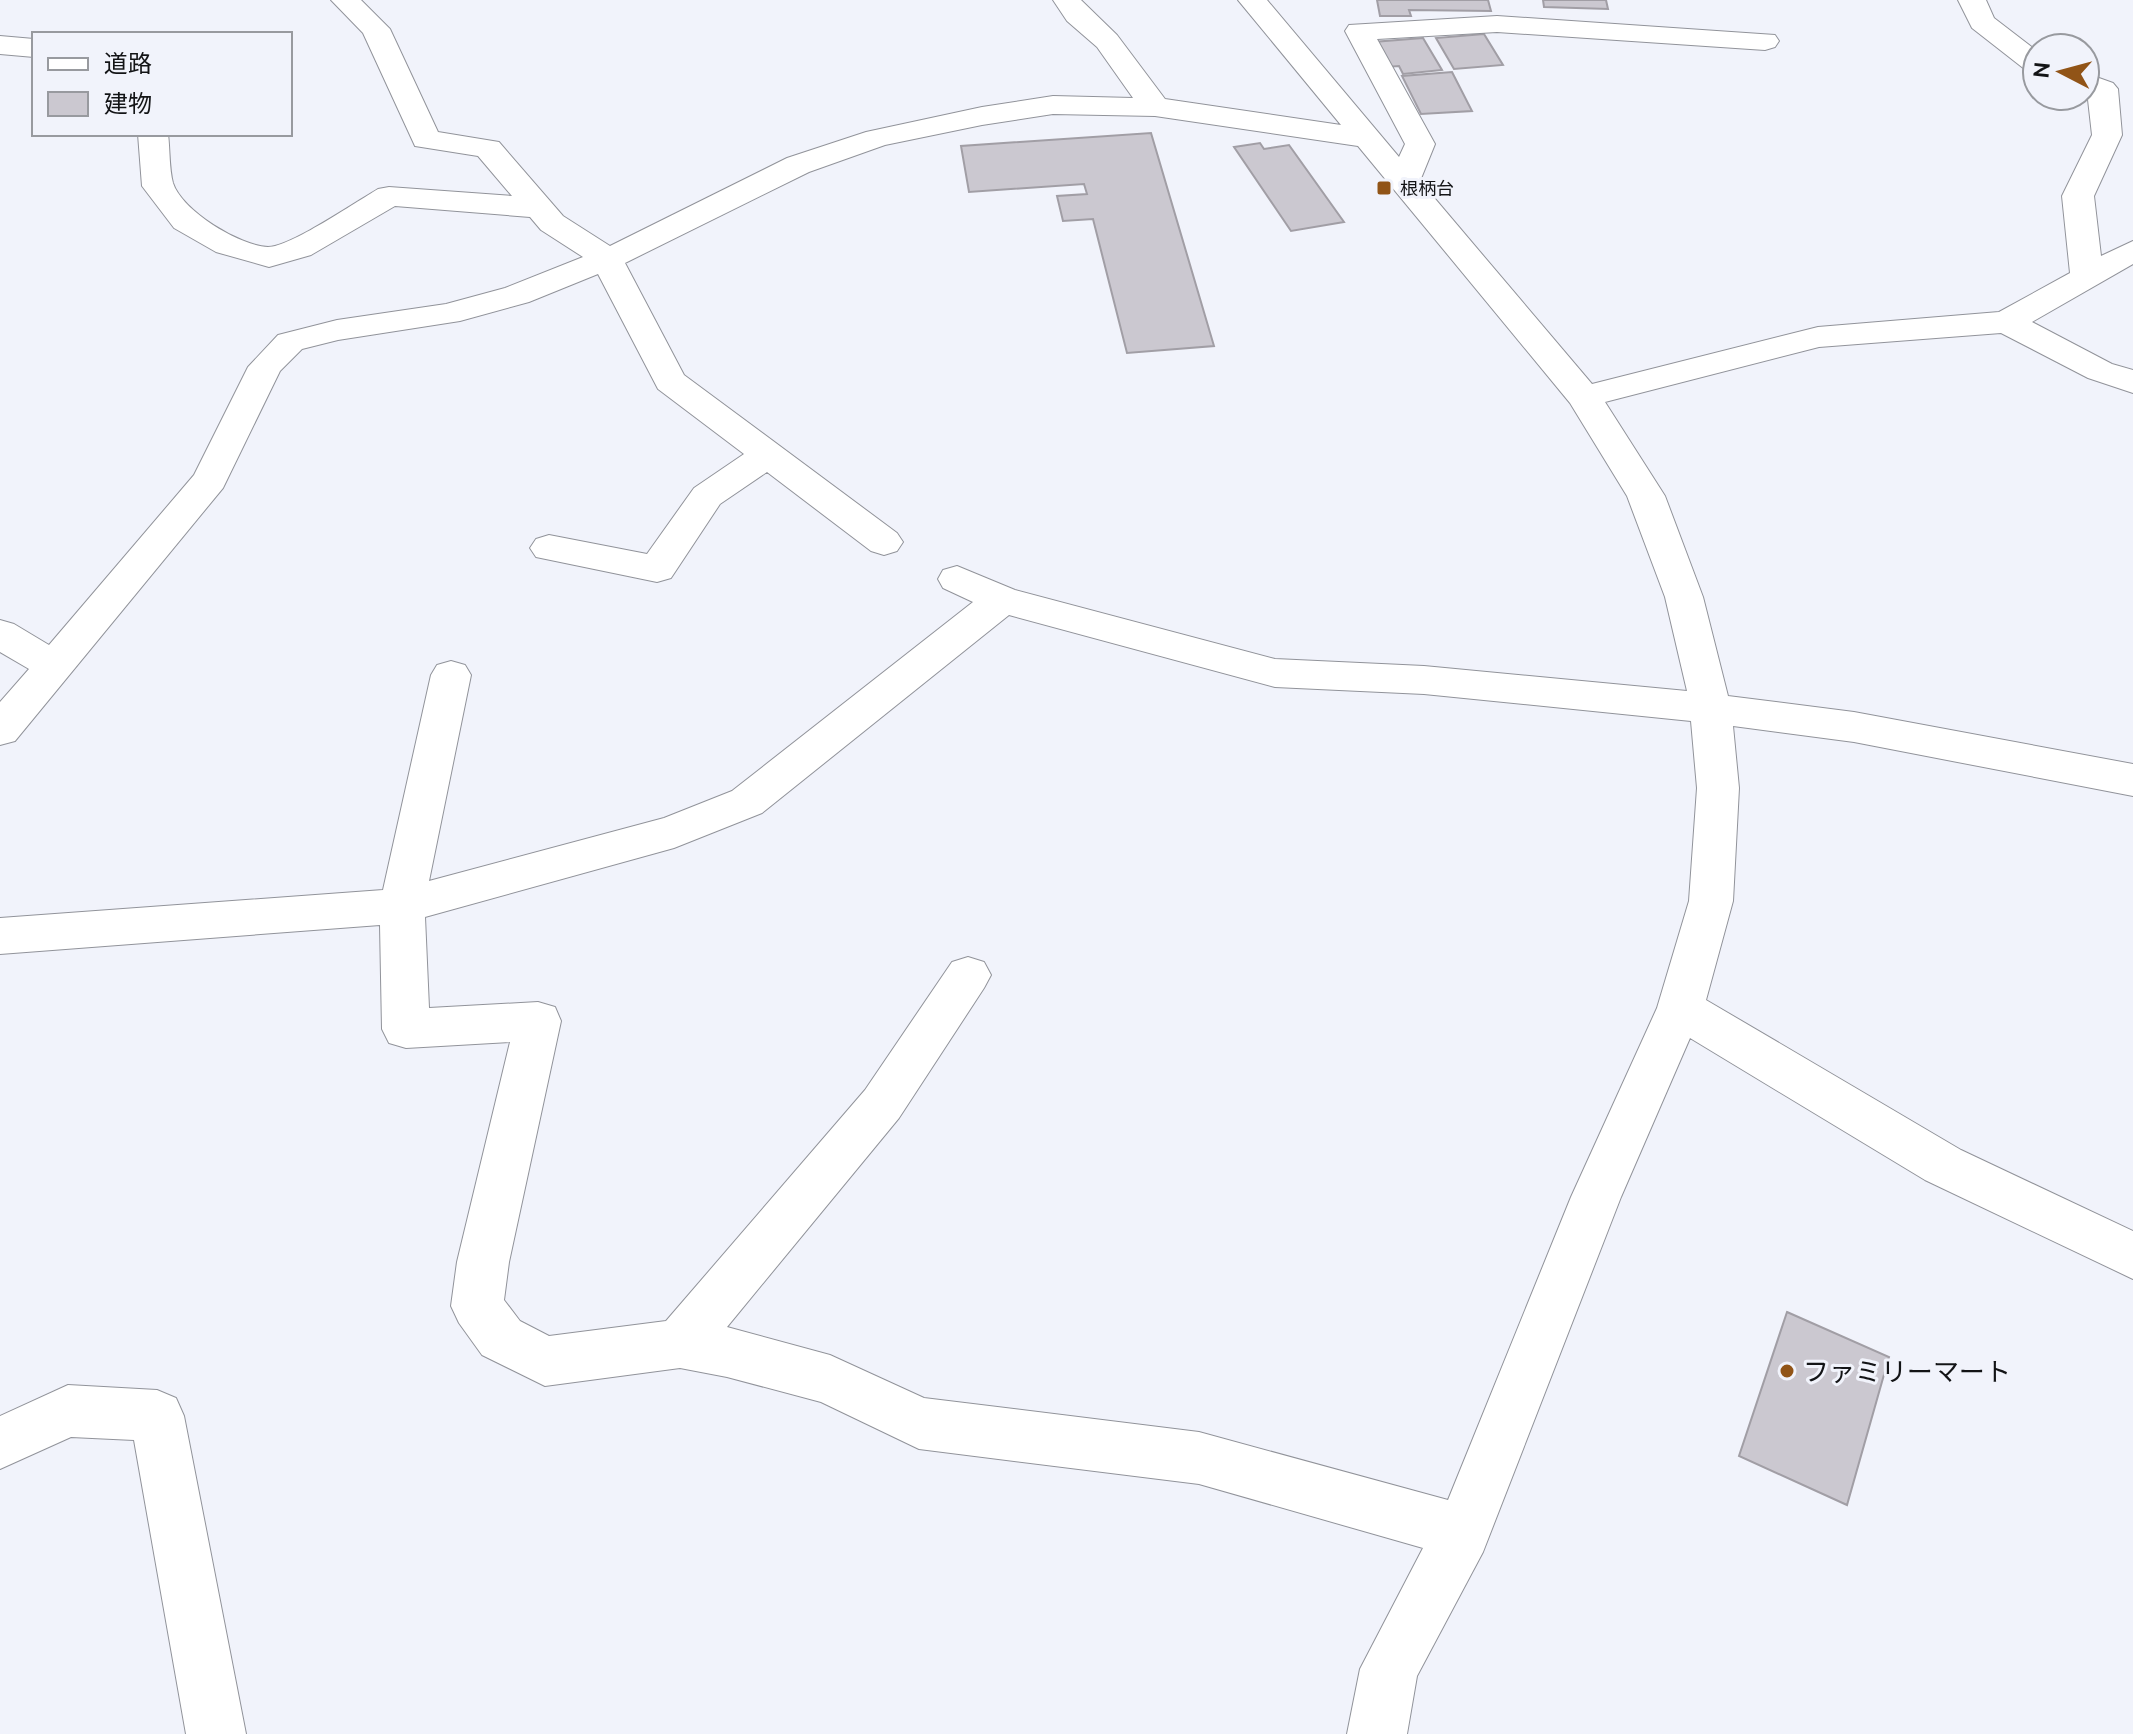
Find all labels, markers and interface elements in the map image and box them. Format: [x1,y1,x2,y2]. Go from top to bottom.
legend [32,32,292,136]
north arrow [2021,32,2101,112]
text: 道路 [104,50,152,77]
text: N [2027,60,2054,79]
text: 建物 [104,90,152,117]
place label: 根柄台 [1400,178,1454,198]
marker: 根柄台 [1375,179,1393,197]
place label: ファミリーマート [1803,1357,2011,1386]
marker: ファミリーマート [1778,1362,1796,1380]

